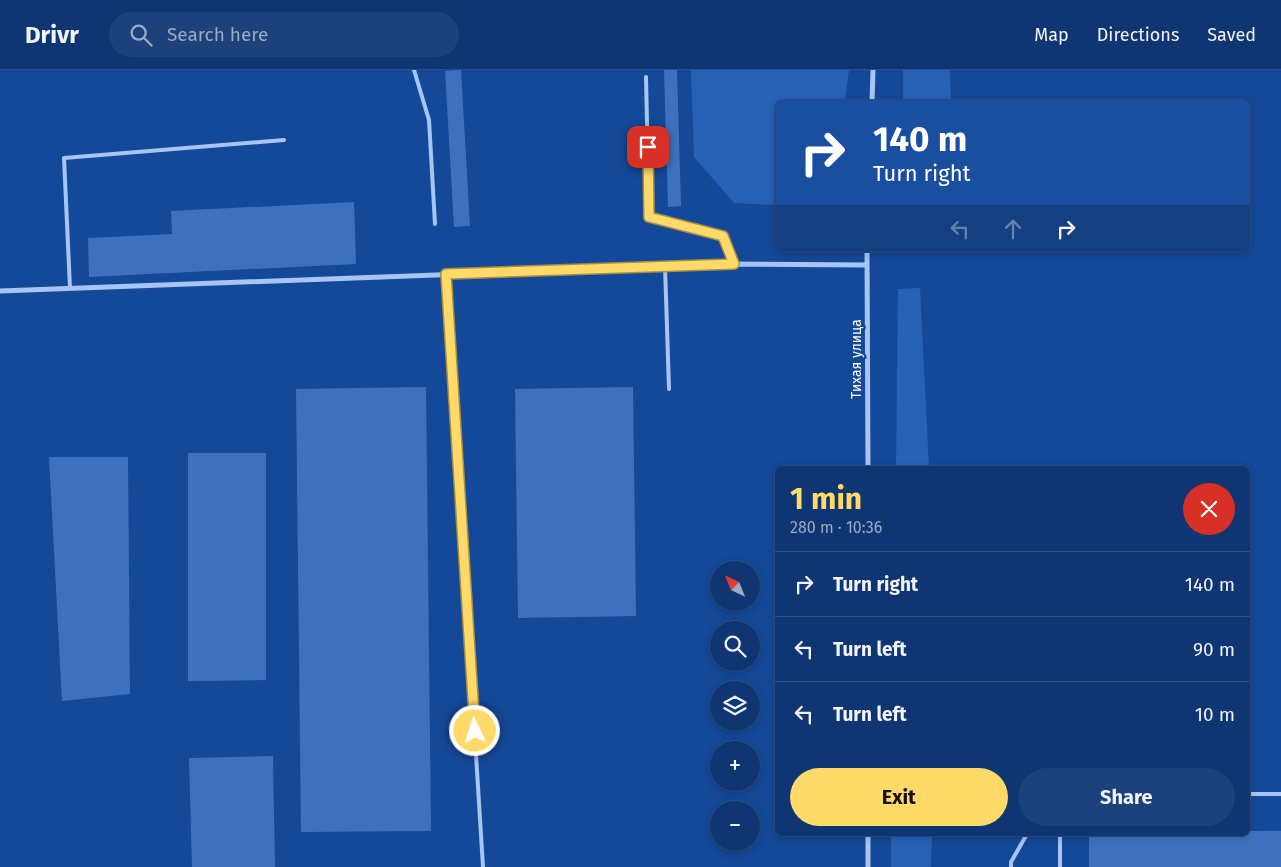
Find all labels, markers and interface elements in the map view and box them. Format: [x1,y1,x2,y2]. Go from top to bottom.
search box [109,12,459,57]
text: Drivr [25,21,79,49]
icon: search [127,21,155,49]
text: Search here [167,23,268,46]
text: Map [1034,24,1069,46]
text: Directions [1097,24,1179,46]
text: Saved [1207,24,1256,46]
text: 140 m [873,118,967,160]
icon: right [790,120,855,185]
pin [627,126,669,168]
icon: arrive [634,133,662,161]
text: Turn right [873,160,970,187]
icon: left [946,215,974,243]
icon: ahead [999,215,1027,243]
icon: right [1052,215,1080,243]
street label: Тихая улица [848,319,865,399]
text: 1 min [790,481,862,517]
button: close [1183,483,1235,535]
text: 280 m · 10:36 [790,518,882,537]
north arrow [710,561,760,611]
map controls [710,561,760,851]
icon: right [790,570,818,598]
text: Turn right [833,573,918,596]
text: 140 m [1185,573,1235,596]
button: search [710,621,760,671]
icon: left [790,635,818,663]
text: Turn left [833,638,907,661]
text: 90 m [1193,638,1235,661]
button: layers [710,681,760,731]
icon: left [790,700,818,728]
text: Turn left [833,703,907,726]
text: 10 m [1195,703,1235,726]
position arrow [448,704,500,756]
button: + [710,741,760,791]
button: Exit [790,768,1008,826]
button: Share [1018,768,1235,826]
button: − [710,801,760,851]

